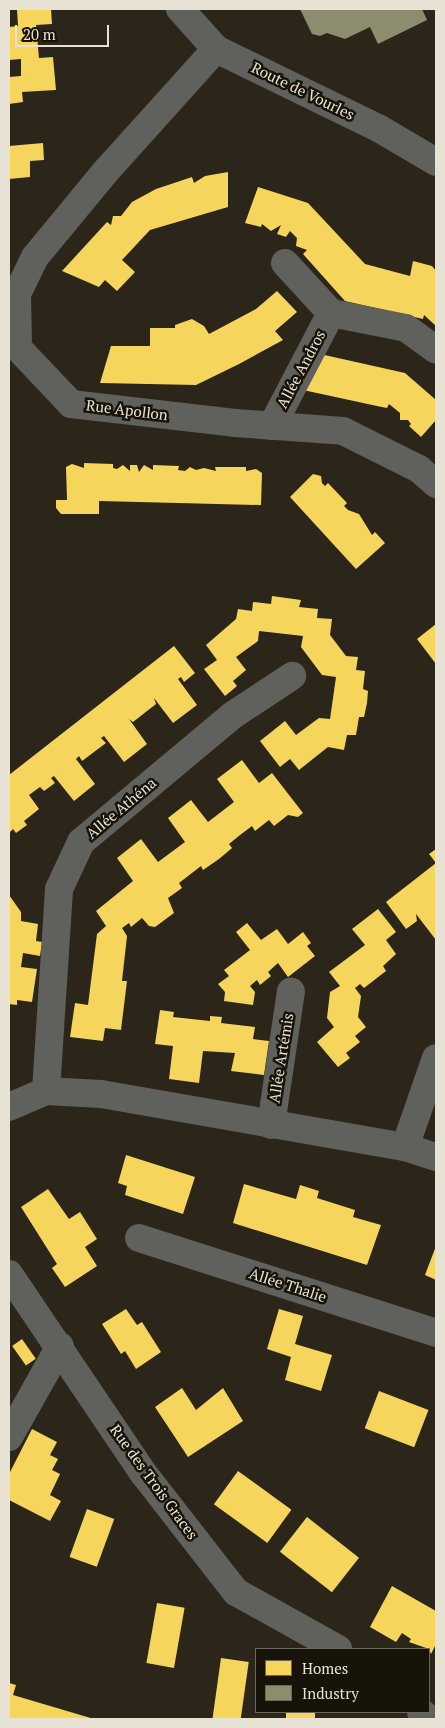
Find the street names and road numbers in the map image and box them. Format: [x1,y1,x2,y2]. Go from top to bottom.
street label: Route de Vourles [248,58,358,124]
street label: Allée Andros [273,327,329,411]
street label: Rue Apollon [85,396,169,424]
street label: Allée Athéna [82,773,160,843]
street label: Allée Artémis [265,1012,297,1104]
street label: Allée Thalie [247,1264,329,1306]
street label: Rue des Trois Graces [106,1421,202,1543]

